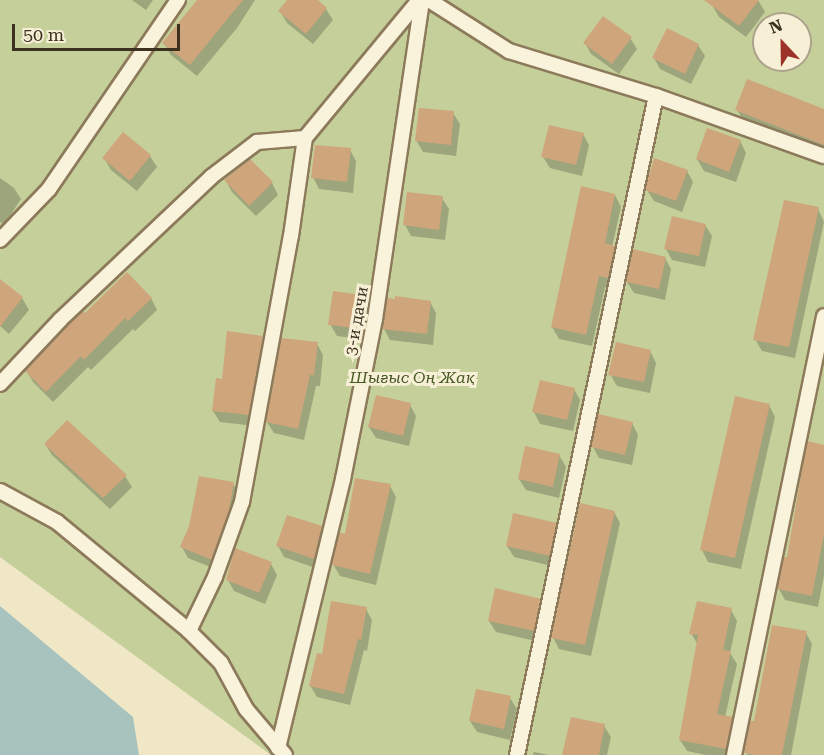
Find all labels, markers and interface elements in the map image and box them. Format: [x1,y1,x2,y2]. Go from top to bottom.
scale bar [15,12,183,50]
north arrow [752,12,812,72]
text: N [767,16,785,38]
text: 50 m [23,24,64,45]
street label: 3-и дачи [341,285,373,357]
park label: Шығыс Оң Жақ [349,368,475,388]

